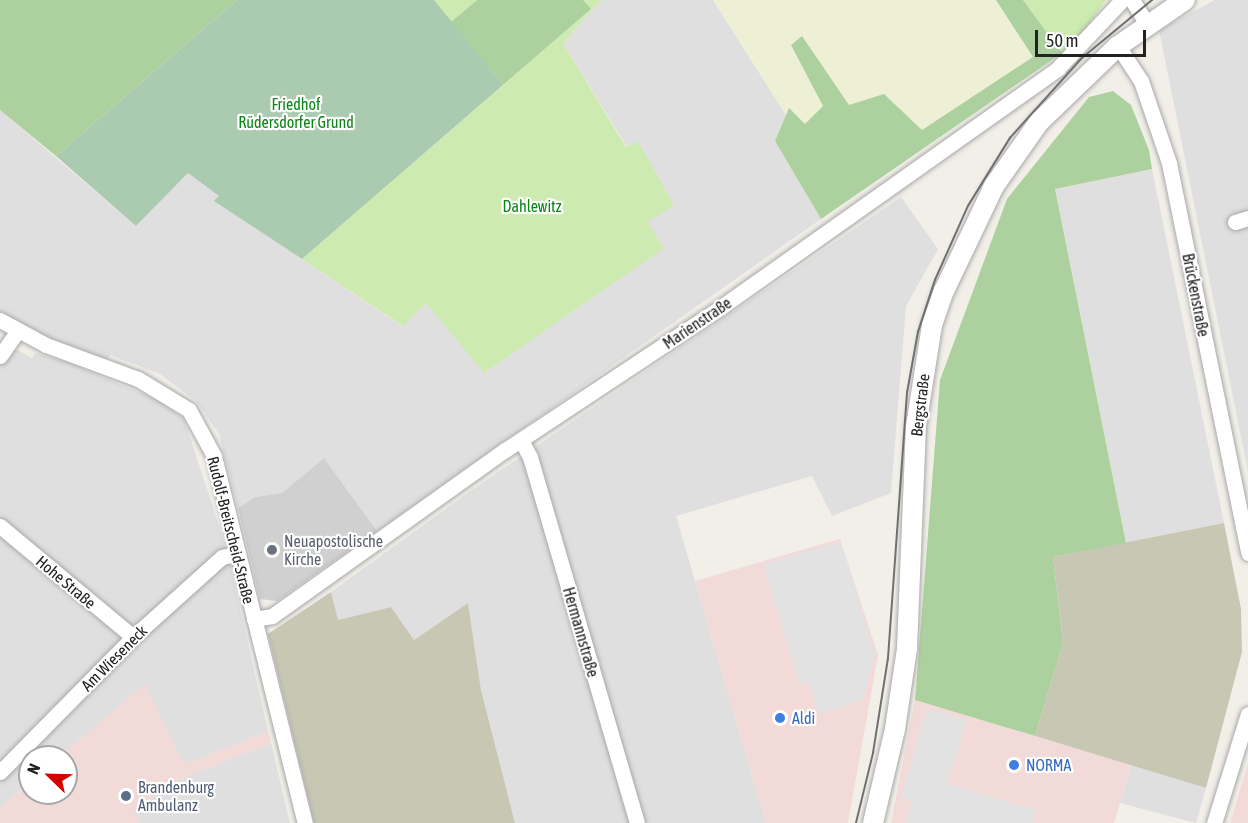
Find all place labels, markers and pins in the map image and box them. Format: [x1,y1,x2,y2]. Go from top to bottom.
place label: Neuapostolische Kirche [284,531,383,569]
marker: Neuapostolische Kirche [265,543,279,557]
place label: Aldi [792,708,815,728]
marker: Aldi [773,711,787,725]
place label: NORMA [1026,755,1071,775]
marker: NORMA [1007,758,1021,772]
place label: Brandenburg Ambulanz [138,777,214,815]
marker: Brandenburg Ambulanz [119,789,133,803]

